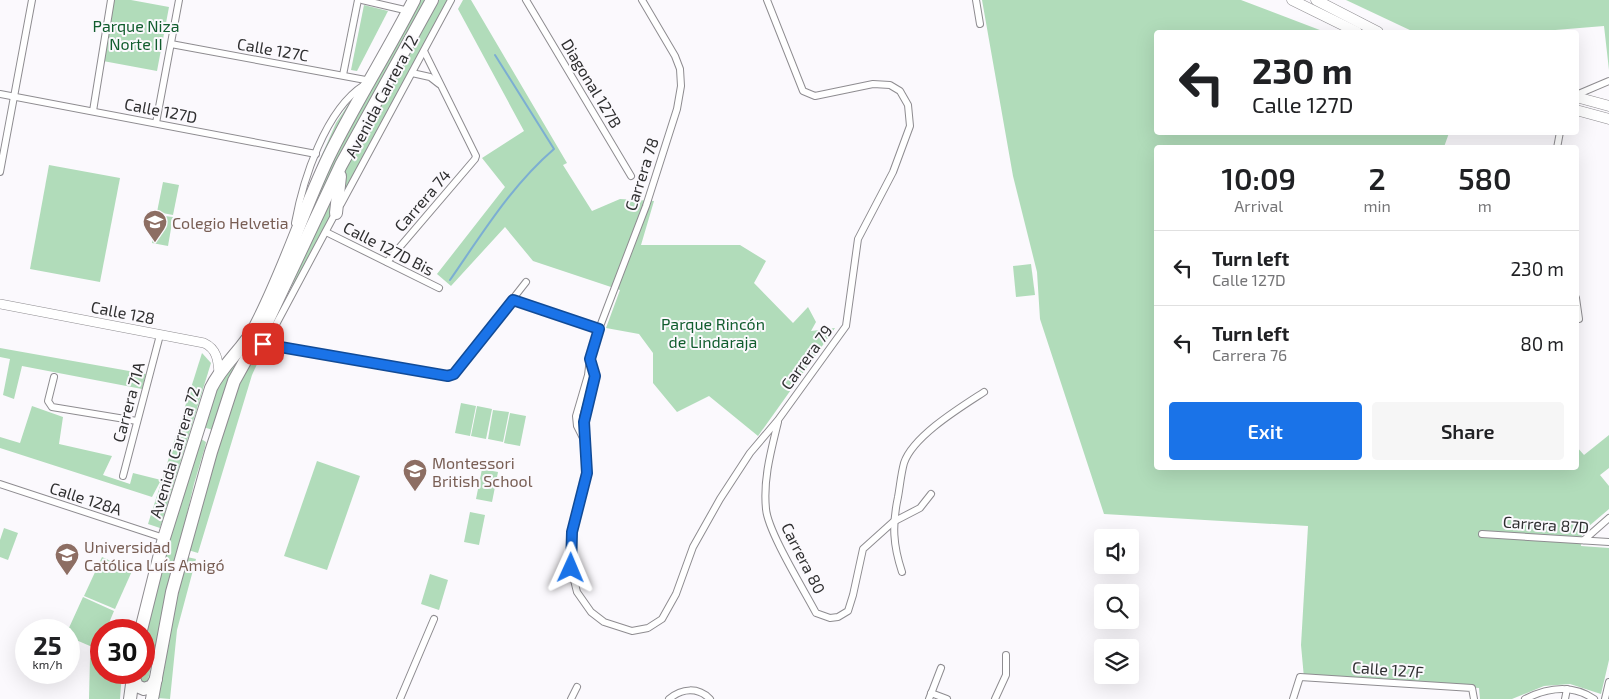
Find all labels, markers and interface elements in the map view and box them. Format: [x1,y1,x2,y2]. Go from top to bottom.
park label: Parque Niza Norte II [93,16,180,53]
street label: Avenida Carrera 72 [341,31,421,161]
street label: Calle 127C [236,33,310,65]
street label: Diagonal 127B [558,35,626,131]
text: 230 m [1252,49,1353,91]
icon: left [1169,50,1234,115]
text: Calle 127D [1252,91,1353,117]
street label: Calle 127D [123,94,199,126]
street label: Carrera 78 [620,135,662,213]
text: 10:09 [1221,160,1296,196]
text: 2 [1368,160,1386,196]
text: 580 [1458,160,1512,196]
street label: Carrera 74 [390,165,454,235]
text: Arrival [1234,196,1283,215]
text: min [1363,196,1391,215]
text: m [1478,196,1492,215]
school or university icon: Colegio Helvetia [142,209,168,243]
place label: Colegio Helvetia [172,213,289,232]
street label: Calle 127D Bis [340,217,438,279]
text: Turn left [1212,247,1289,270]
icon: left [1169,254,1197,282]
text: 230 m [1510,257,1564,280]
text: Calle 127D [1212,270,1286,289]
street label: Calle 128 [89,297,157,327]
park label: Parque Rincón de Lindaraja [661,314,765,352]
street label: Carrera 79 [776,321,836,393]
text: Turn left [1212,322,1289,345]
pin [242,323,284,365]
icon: left [1169,329,1197,357]
icon: arrive [249,330,277,358]
text: 80 m [1520,332,1564,355]
text: Carrera 76 [1212,345,1287,364]
street label: Carrera 71A [108,360,148,444]
street label: Avenida Carrera 72 [145,384,203,520]
button: Exit [1169,402,1362,460]
button: Share [1372,402,1564,460]
place label: Montessori British School [432,453,533,490]
school or university icon: Montessori British School [402,458,428,492]
street label: Calle 128A [48,477,124,519]
street label: Carrera 87D [1502,512,1590,536]
street label: Carrera 80 [778,519,830,597]
map controls [1094,529,1139,684]
button: sound [1094,529,1139,574]
place label: Universidad Católica Luís Amigó [84,537,225,574]
position arrow [544,541,596,593]
school or university icon: Universidad Católica Luís Amigó [54,542,80,576]
button: search [1094,584,1139,629]
speed limit sign: 30 [90,619,155,684]
text: 25 [33,630,62,660]
button: layers [1094,639,1139,684]
text: km/h [33,657,62,671]
street label: Calle 127F [1352,657,1425,681]

